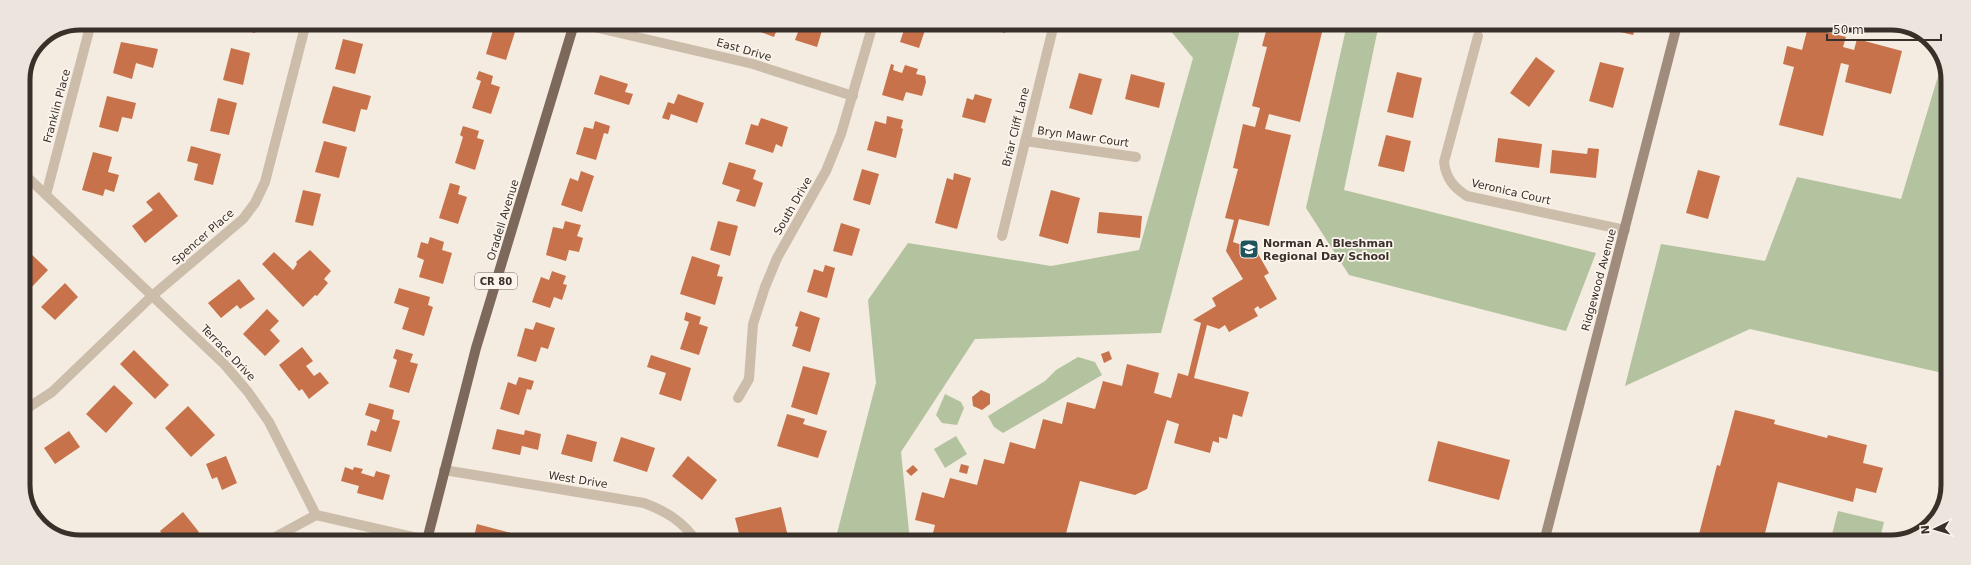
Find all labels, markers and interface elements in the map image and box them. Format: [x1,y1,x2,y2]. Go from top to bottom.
scale bar [1827,16,1941,42]
text: 50 m [1833,23,1864,37]
street label: East Drive [715,36,773,64]
street label: Franklin Place [41,67,73,144]
street label: Briar Cliff Lane [1000,86,1032,168]
street label: Bryn Mawr Court [1036,124,1130,150]
street label: South Drive [771,174,815,237]
street label: Veronica Court [1470,177,1553,208]
street label: Oradell Avenue [484,178,522,262]
street label: Spencer Place [169,206,237,267]
street label: Ridgewood Avenue [1579,227,1619,333]
place label: Norman A. Bleshman Regional Day School [1263,237,1393,263]
school or university icon: Norman A. Bleshman Regional Day School [1238,238,1260,260]
road number: CR 80 [475,273,517,289]
street label: Terrace Drive [197,322,258,384]
street label: West Drive [547,469,609,491]
north arrow [1915,509,1955,549]
text: N [1919,525,1932,535]

